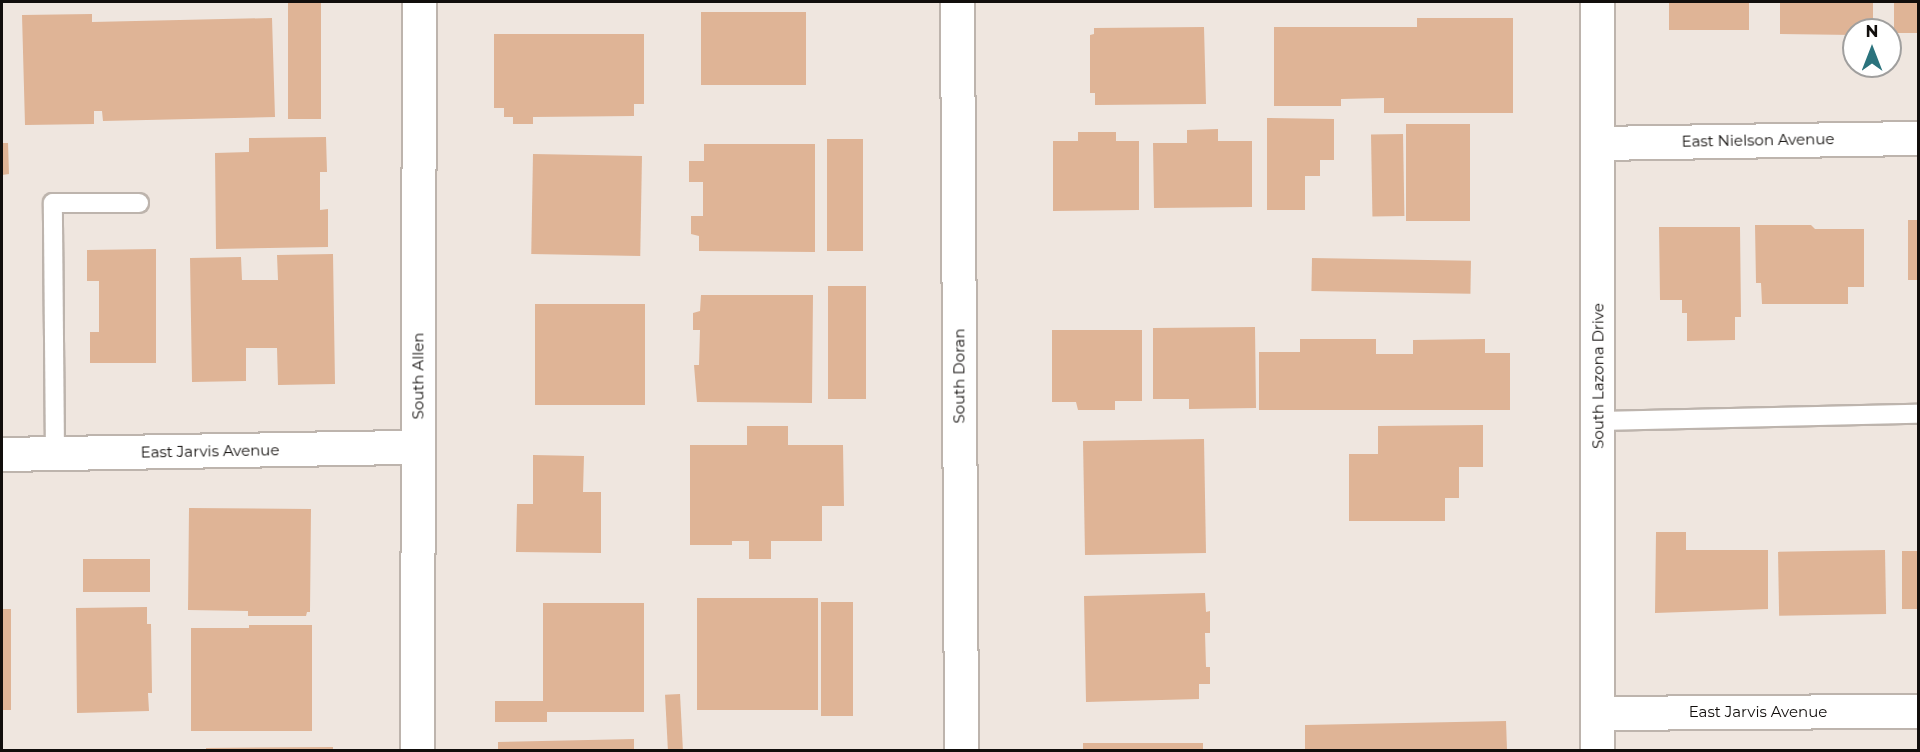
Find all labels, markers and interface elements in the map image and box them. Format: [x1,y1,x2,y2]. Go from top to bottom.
north arrow [1842,18,1902,78]
text: N [1866,22,1878,41]
street label: East Nielson Avenue [1681,130,1835,150]
street label: South Lazona Drive [1589,303,1607,449]
street label: South Doran [950,328,968,424]
street label: South Allen [409,333,427,419]
street label: East Jarvis Avenue [140,441,280,461]
street label: East Jarvis Avenue [1689,703,1827,721]

